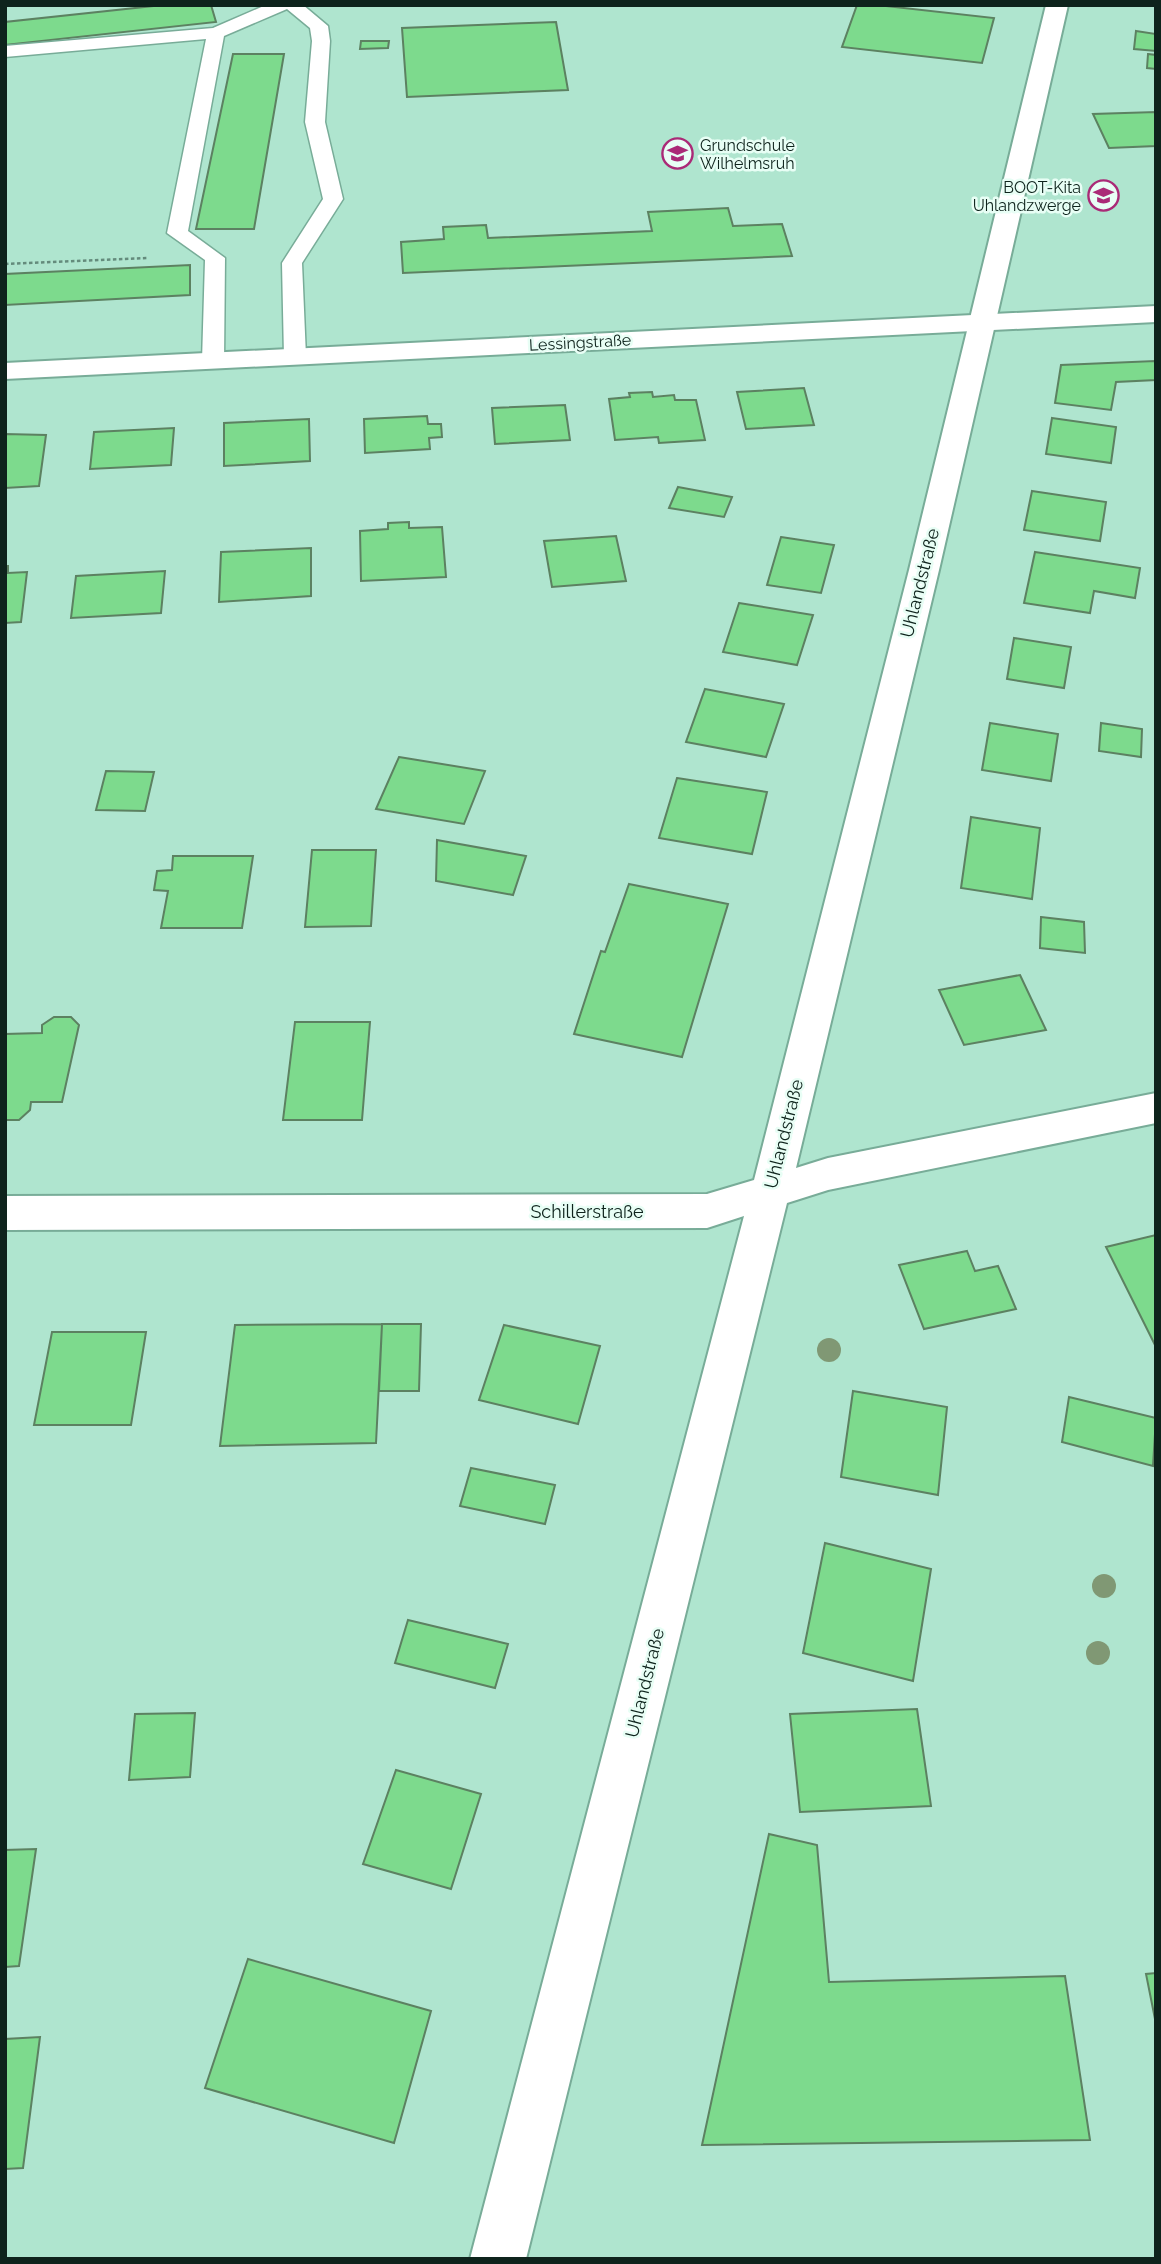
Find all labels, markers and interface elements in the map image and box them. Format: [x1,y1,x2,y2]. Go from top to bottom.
place label: Grundschule Wilhelmsruh [700,136,795,173]
school or university icon: Grundschule Wilhelmsruh [660,137,694,171]
place label: BOOT-Kita Uhlandzwerge [973,178,1081,215]
school or university icon: BOOT-Kita Uhlandzwerge [1087,179,1121,213]
street label: Lessingstraße [528,330,632,355]
street label: Uhlandstraße [896,526,943,640]
street label: Uhlandstraße [760,1077,807,1191]
street label: Schillerstraße [530,1201,644,1222]
street label: Uhlandstraße [621,1626,668,1740]

